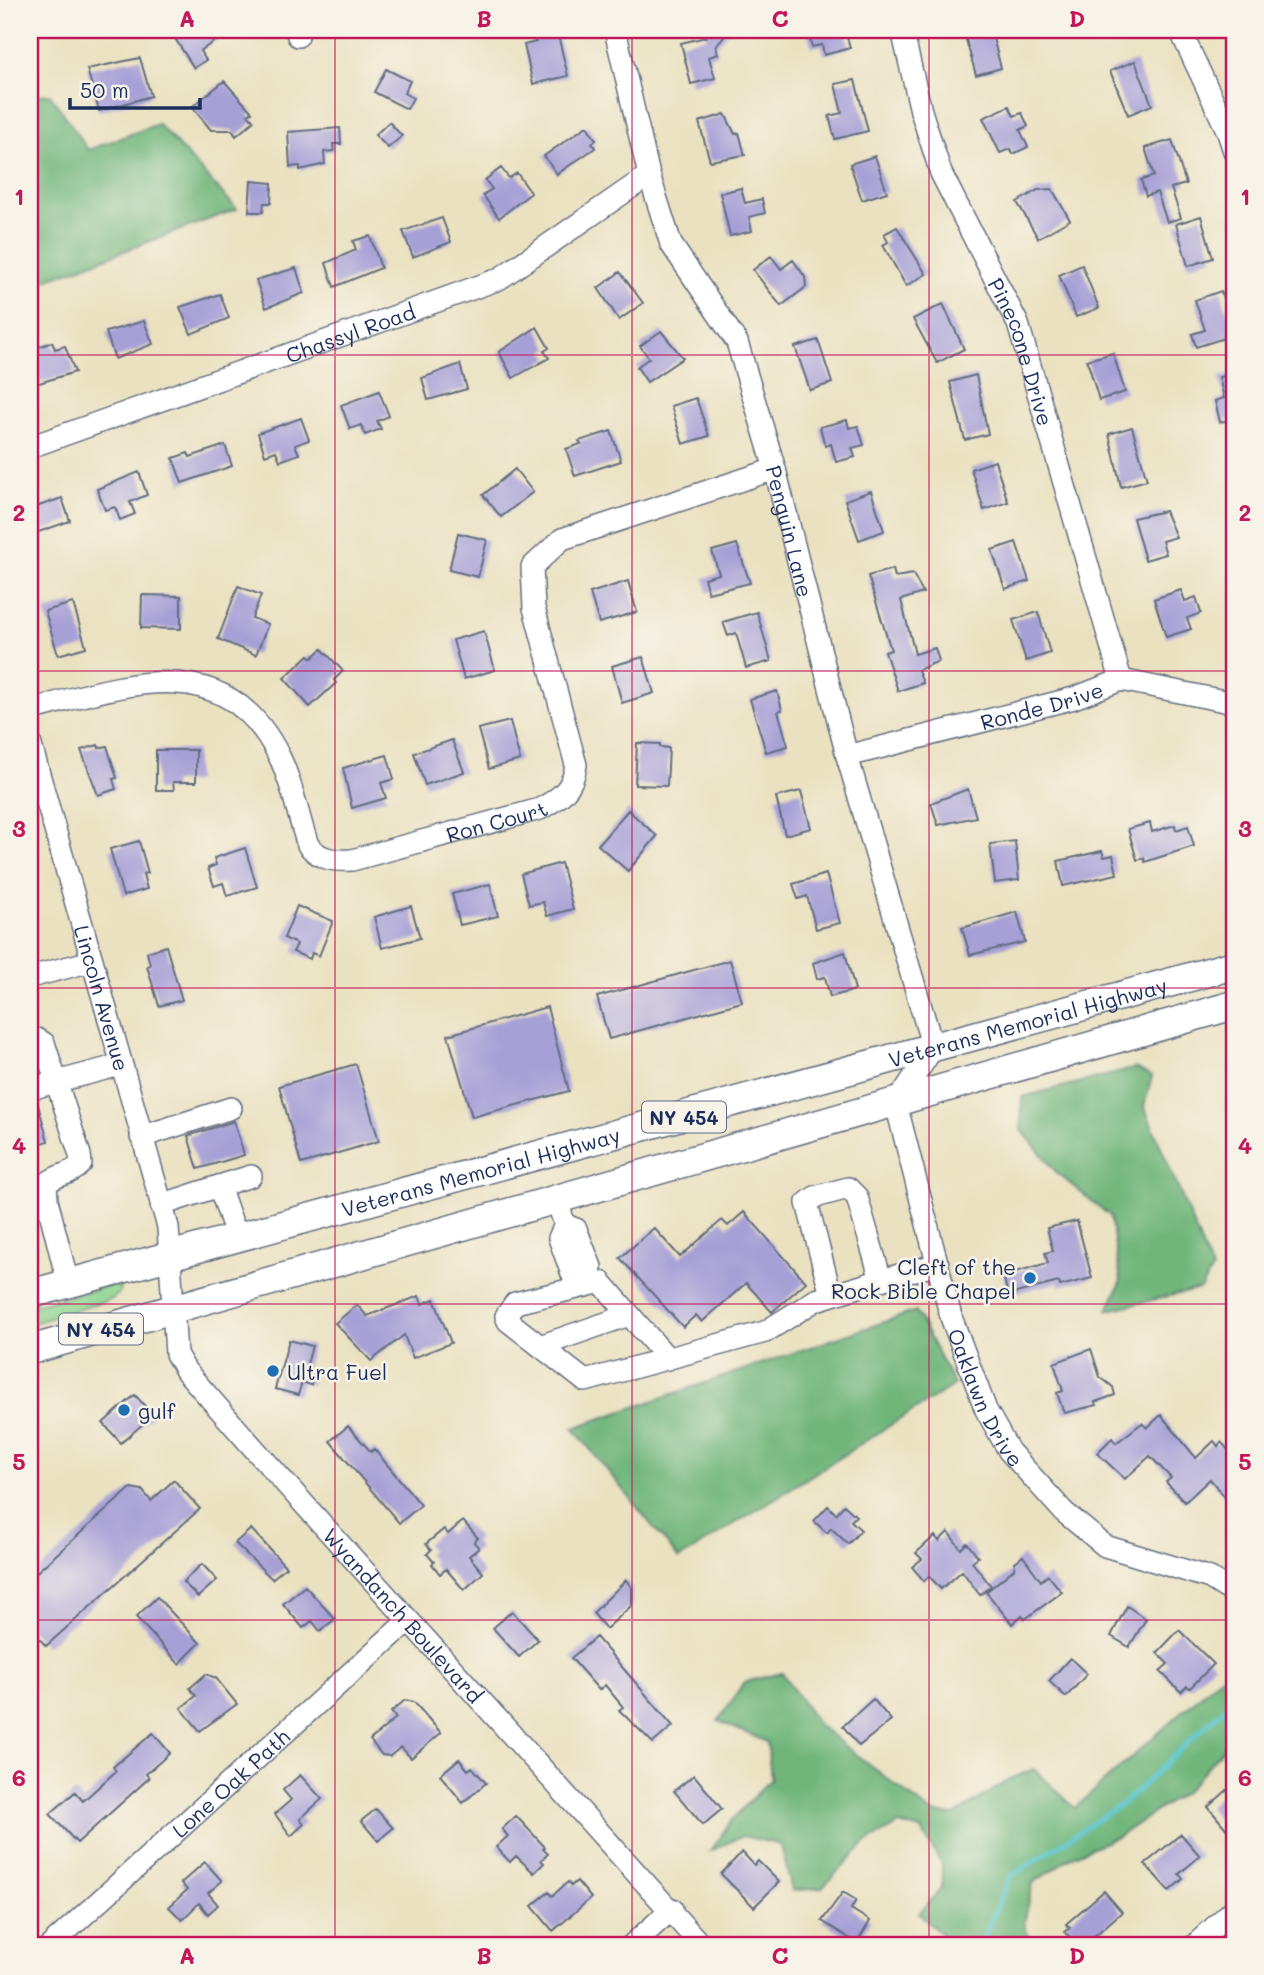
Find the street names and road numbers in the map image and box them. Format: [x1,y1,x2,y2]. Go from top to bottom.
street label: Pinecone Drive [983,273,1060,429]
street label: Chassyl Road [282,297,419,368]
street label: Penguin Lane [761,462,820,600]
street label: Ronde Drive [977,675,1107,735]
street label: Ron Court [443,794,552,847]
street label: Lincoln Avenue [69,922,136,1074]
street label: Veterans Memorial Highway [885,970,1170,1072]
road number: NY 454 [642,1102,726,1133]
street label: Veterans Memorial Highway [338,1120,623,1222]
road number: NY 454 [59,1314,143,1344]
street label: Oaklawn Drive [943,1324,1030,1472]
street label: Wyandanch Boulevard [318,1522,489,1708]
street label: Lone Oak Path [166,1722,295,1843]

